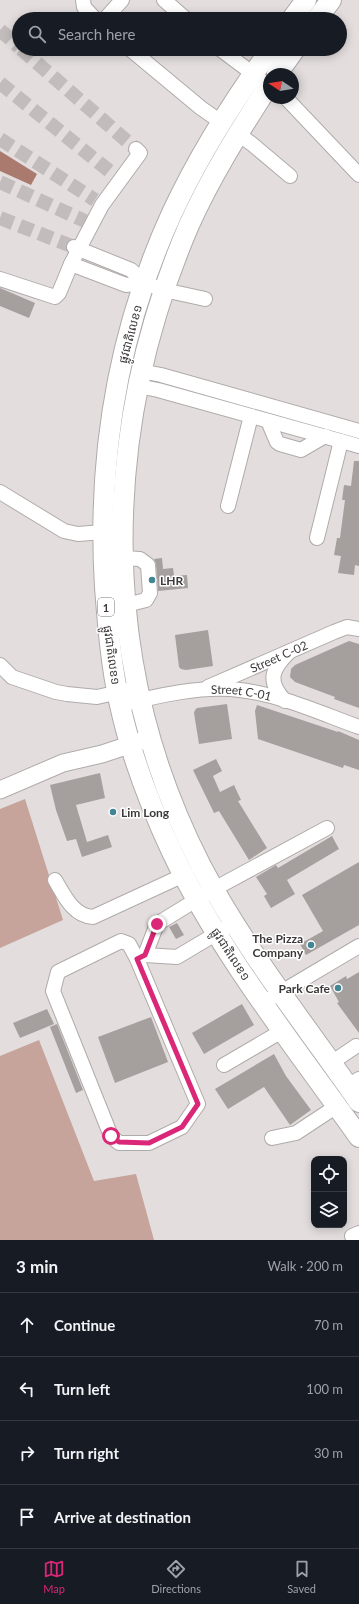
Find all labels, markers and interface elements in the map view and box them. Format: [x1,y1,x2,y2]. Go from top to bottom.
search box [12,12,347,56]
icon: search [26,23,48,45]
text: Search here [58,25,135,43]
north arrow [263,68,299,104]
street label: ផ្លូវជាតិលេខ១ [115,303,148,366]
place label: LHR [160,573,183,588]
marker: LHR [147,575,157,585]
road number: 1 [98,598,114,616]
street label: ផ្លូវជាតិលេខ១ [97,624,124,686]
street label: Street C-02 [248,637,310,675]
street label: Street C-01 [211,681,273,703]
place label: Lim Long [121,805,170,820]
marker: Lim Long [108,807,118,817]
route end [148,915,166,933]
street label: ផ្លូវជាតិលេខ១ [205,925,254,985]
place label: The Pizza Company [252,931,304,960]
marker: The Pizza Company [306,940,316,950]
place label: Park Cafe [278,981,331,996]
marker: Park Cafe [333,983,343,993]
route start [102,1127,120,1145]
map controls [311,1156,347,1228]
button: locate [311,1156,347,1192]
button: layers [311,1192,347,1228]
text: 3 min [16,1256,58,1277]
text: Walk · 200 m [267,1258,343,1274]
icon: ahead [16,1314,38,1336]
text: Continue [54,1316,115,1334]
text: 70 m [314,1317,343,1333]
icon: left [16,1378,38,1400]
text: Turn left [54,1380,110,1398]
text: 100 m [306,1381,343,1397]
icon: right [16,1442,38,1464]
text: Turn right [54,1444,119,1462]
text: 30 m [314,1445,343,1461]
icon: arrive [16,1506,38,1528]
text: Arrive at destination [54,1508,191,1526]
tab: Map [43,1558,65,1595]
tab: Directions [151,1558,201,1595]
tab: Saved [287,1558,316,1595]

